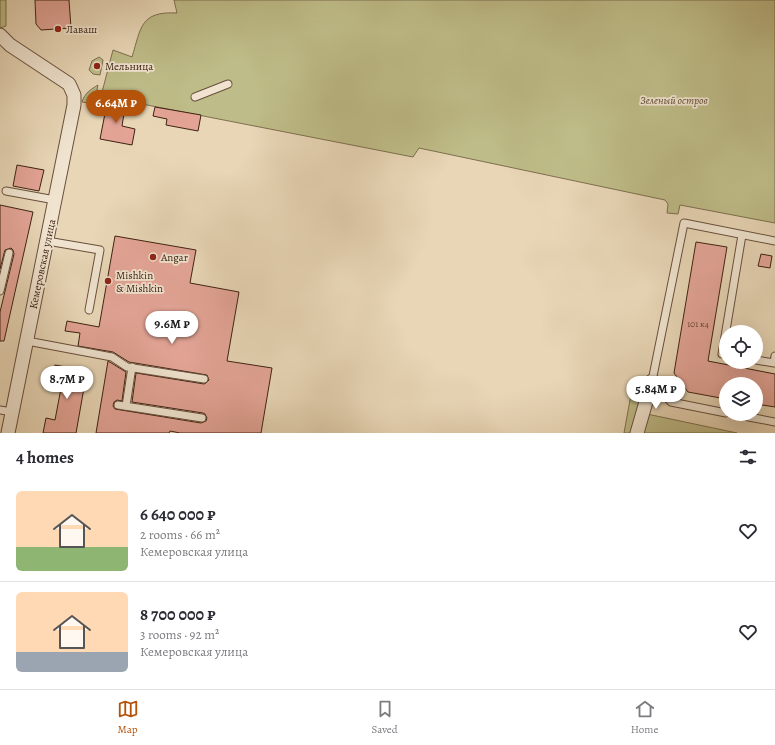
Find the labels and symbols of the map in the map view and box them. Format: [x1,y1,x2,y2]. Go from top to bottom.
place label: Лаваш [66,22,97,37]
marker: Лаваш [53,24,63,34]
place label: Мельница [105,59,154,74]
marker: Мельница [92,61,102,71]
pin: 6.64M ₽ [79,90,153,124]
park label: Зеленый остров [640,93,708,108]
street label: Кемеровская улица [26,217,60,310]
place label: Angar [160,250,188,265]
marker: Angar [148,252,158,262]
place label: Mishkin & Mishkin [116,268,163,296]
marker: Mishkin & Mishkin [103,276,113,286]
pin: 9.6M ₽ [139,311,205,345]
house number: 101 к4 [687,318,709,330]
pin: 8.7M ₽ [34,366,100,400]
pin: 5.84M ₽ [619,376,693,410]

